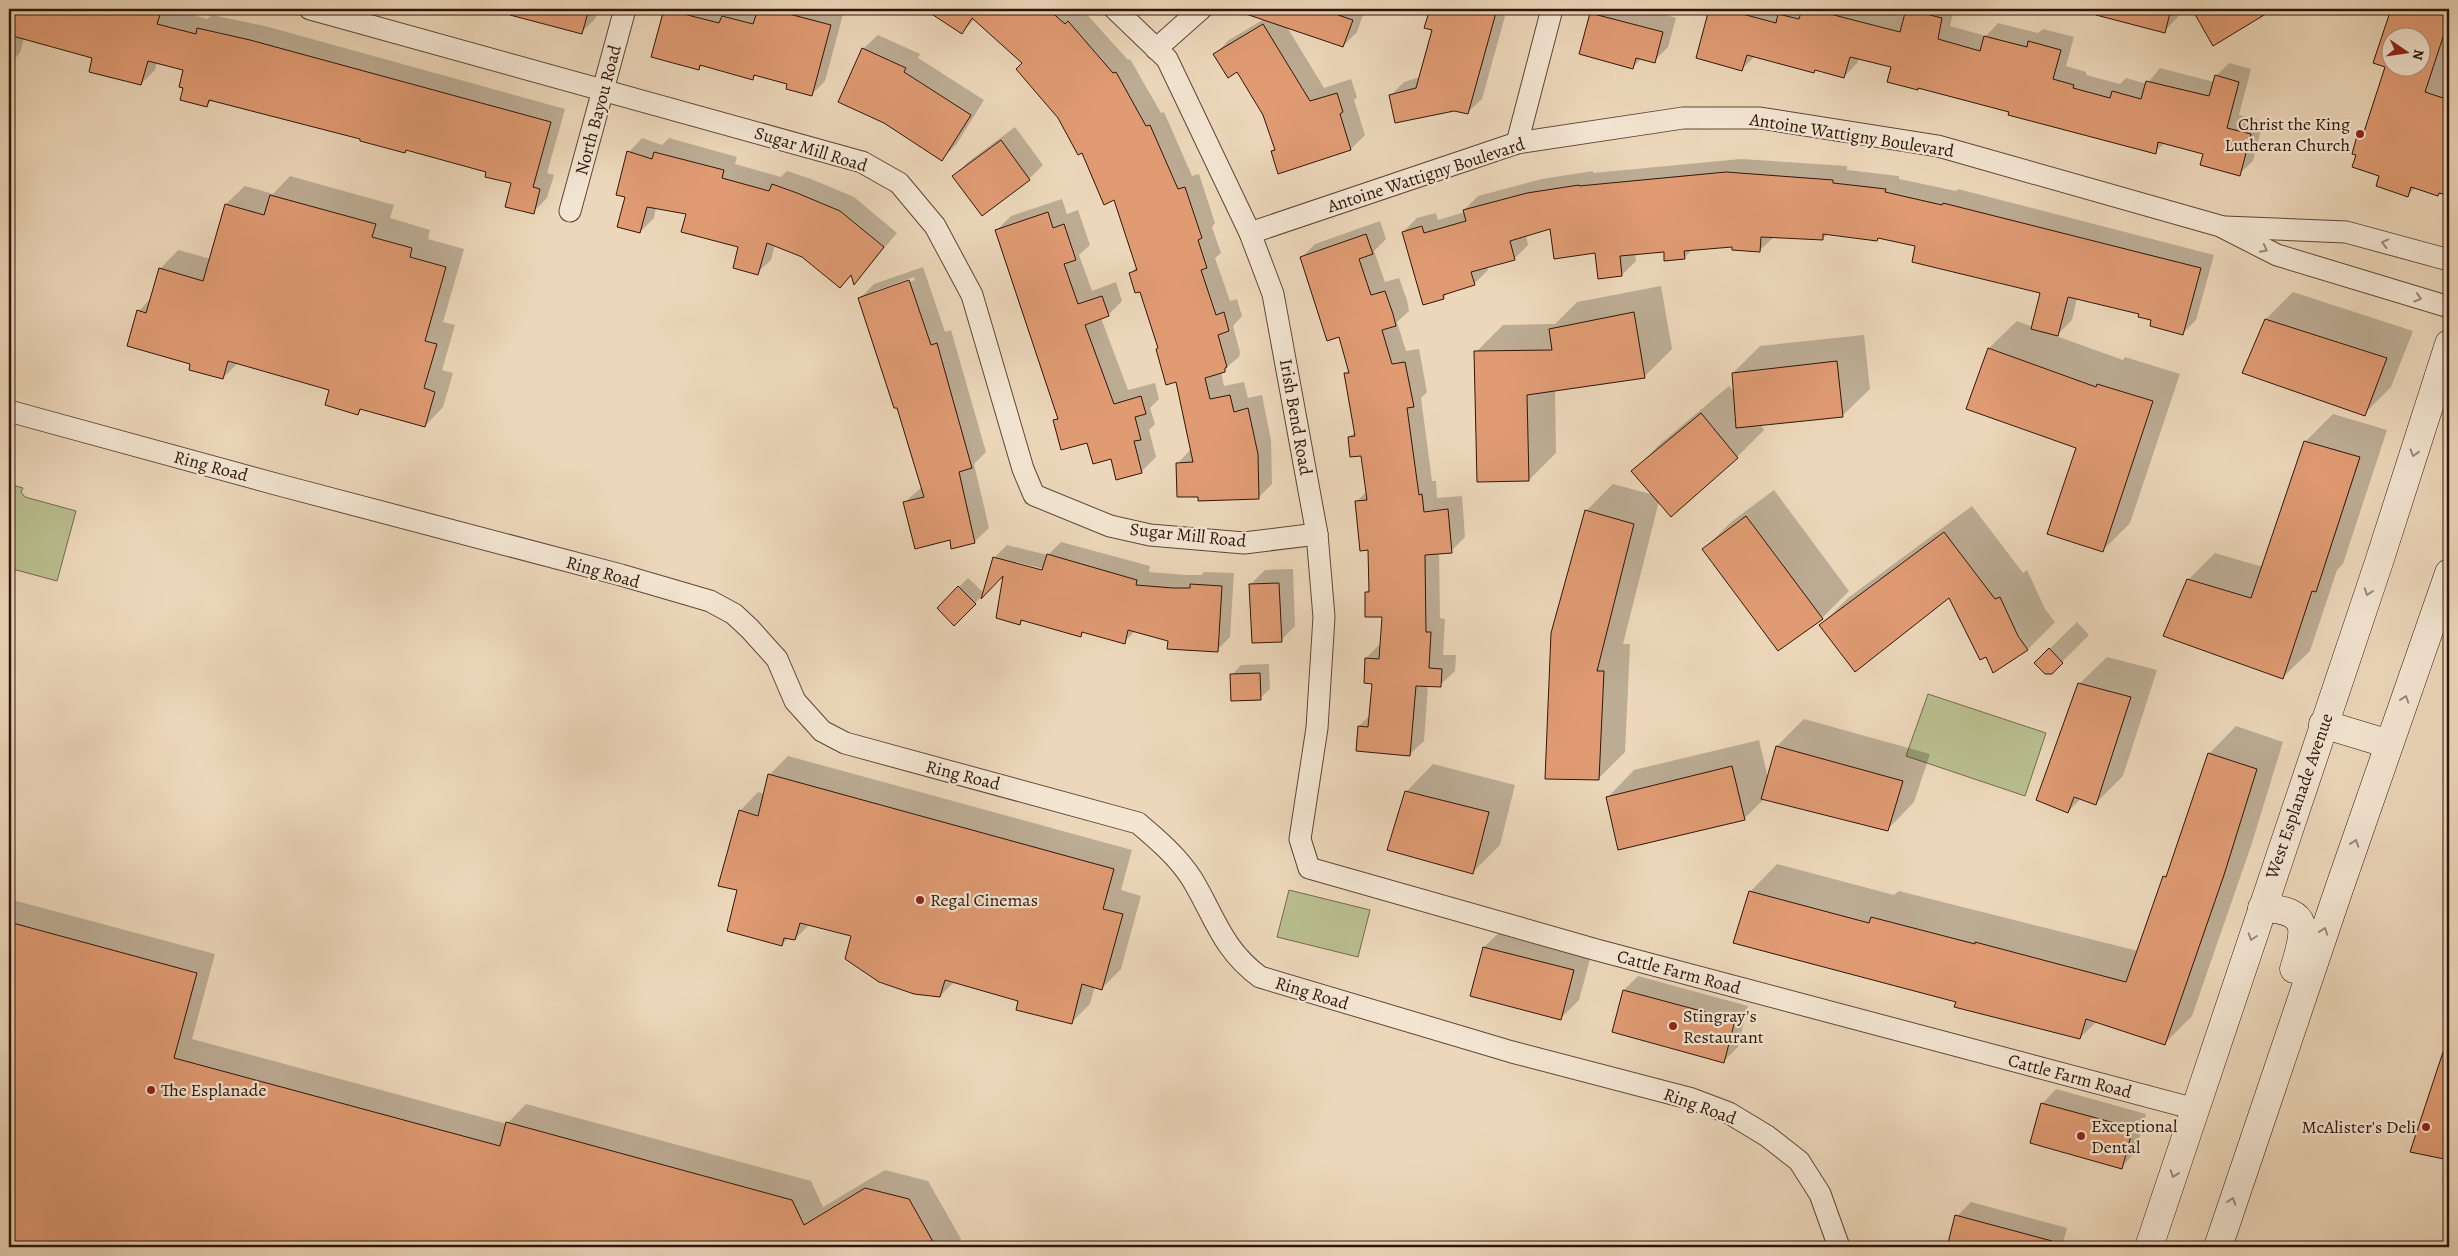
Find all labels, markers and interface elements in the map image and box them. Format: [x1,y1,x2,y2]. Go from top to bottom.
north arrow [2380,28,2430,78]
street label: North Bayou Road [569,42,627,178]
text: N [2408,48,2429,62]
street label: Antoine Wattigny Boulevard [1747,107,1956,163]
place label: Christ the King Lutheran Church [2224,112,2350,157]
street label: Sugar Mill Road [752,120,871,178]
marker: Christ the King Lutheran Church [2354,128,2366,140]
street label: Antoine Wattigny Boulevard [1323,132,1528,219]
one-way arrow [2382,238,2390,248]
one-way arrow [2258,242,2267,252]
one-way arrow [2413,292,2422,302]
street label: Irish Bend Road [1274,357,1318,477]
street label: Ring Road [171,445,251,487]
one-way arrow [2410,448,2420,456]
street label: Sugar Mill Road [1129,517,1248,553]
street label: Ring Road [563,550,643,594]
one-way arrow [2364,588,2374,596]
one-way arrow [2399,695,2409,703]
street label: West Esplanade Avenue [2259,710,2339,883]
street label: Ring Road [923,754,1003,796]
one-way arrow [2349,839,2359,847]
place label: Regal Cinemas [930,888,1038,912]
marker: Regal Cinemas [914,894,926,906]
one-way arrow [2319,927,2329,936]
one-way arrow [2248,932,2258,940]
street label: Cattle Farm Road [1614,944,1744,1000]
street label: Ring Road [1272,970,1352,1016]
place label: Stingray's Restaurant [1683,1004,1764,1049]
marker: Stingray's Restaurant [1667,1020,1679,1032]
street label: Cattle Farm Road [2005,1048,2135,1104]
place label: The Esplanade [161,1078,267,1102]
street label: Ring Road [1660,1082,1740,1130]
marker: The Esplanade [145,1084,157,1096]
place label: Exceptional Dental [2091,1114,2178,1159]
place label: McAlister's Deli [2302,1115,2416,1139]
marker: McAlister's Deli [2420,1121,2432,1133]
marker: Exceptional Dental [2075,1130,2087,1142]
one-way arrow [2170,1169,2180,1178]
one-way arrow [2226,1197,2236,1205]

